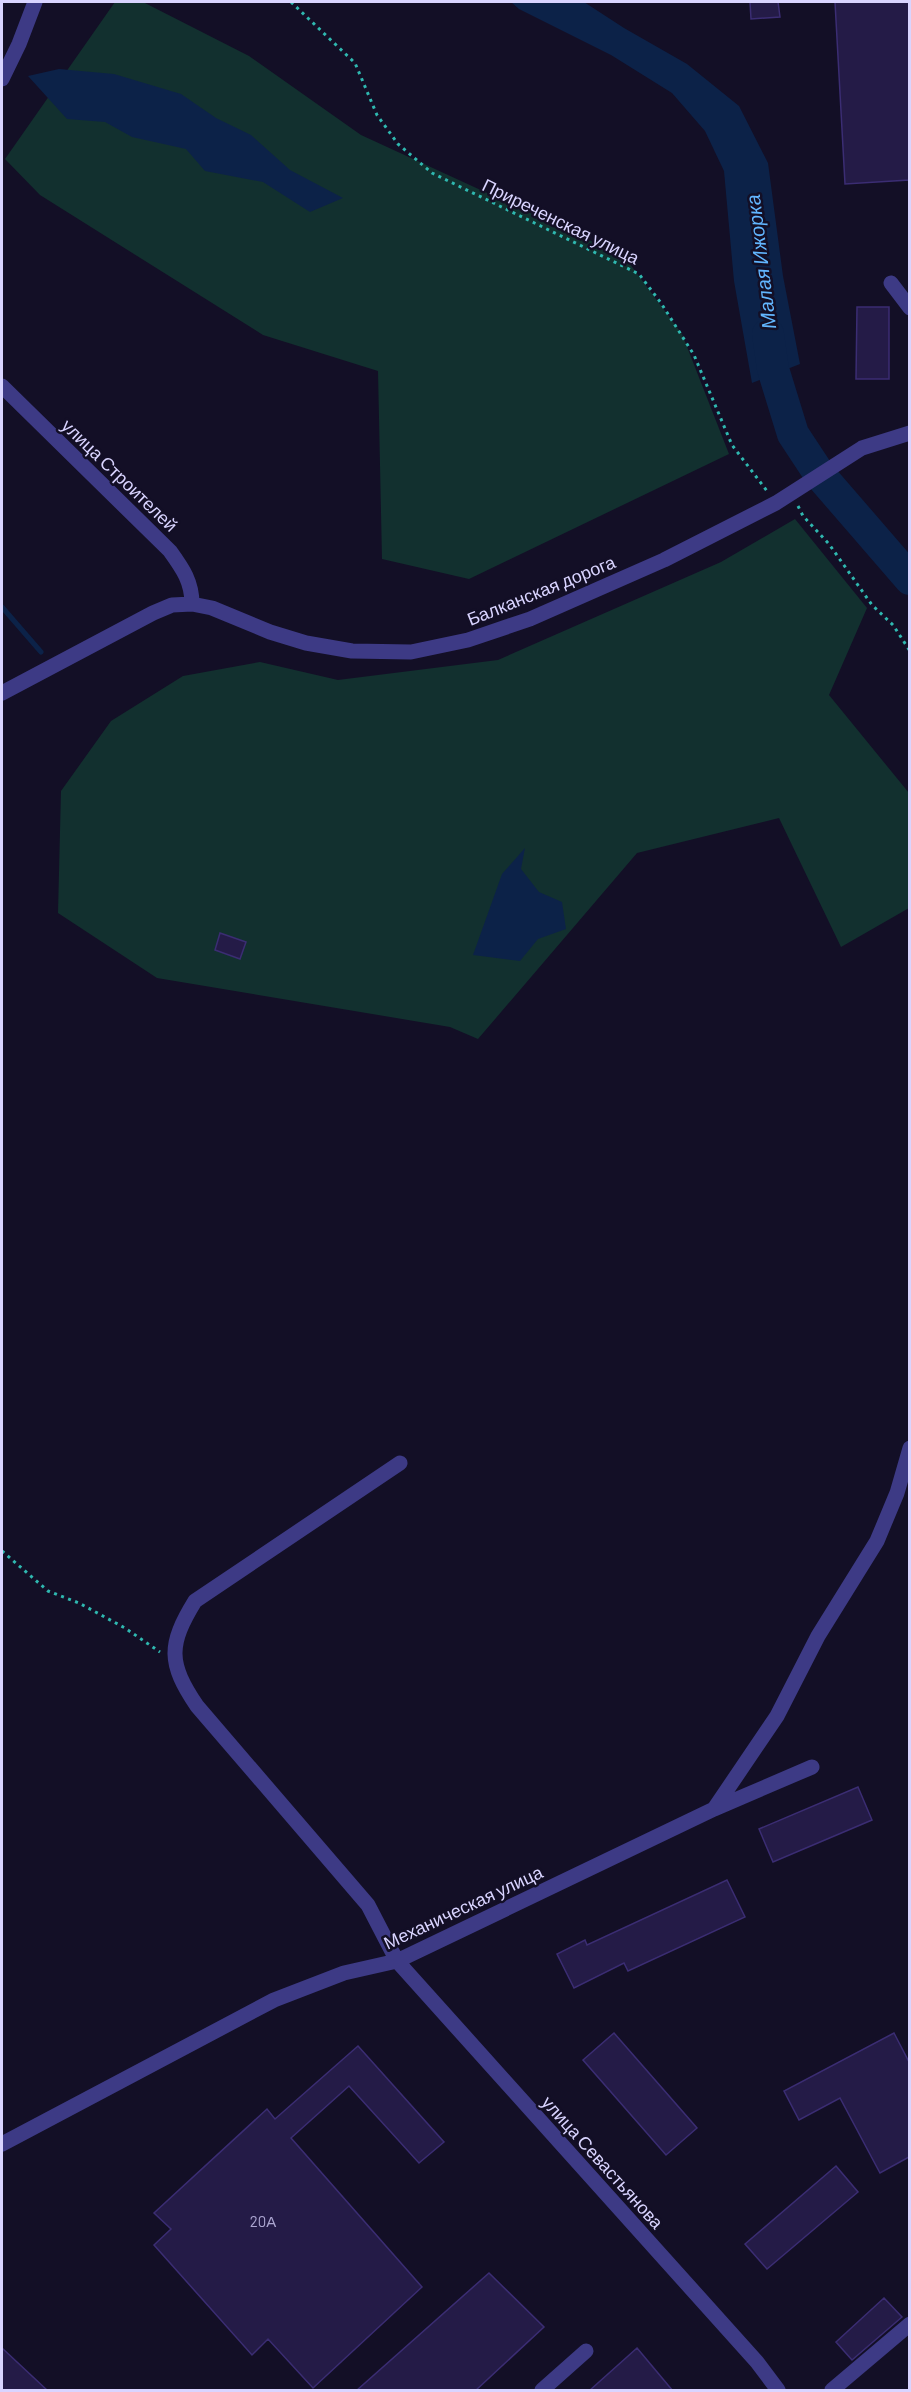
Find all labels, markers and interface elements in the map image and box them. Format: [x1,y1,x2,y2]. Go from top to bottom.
street label: Приреченская улица [479,173,644,269]
water label: Малая Ижорка [740,193,780,331]
street label: улица Строителей [58,414,182,536]
street label: Балканская дорога [464,550,619,630]
street label: Механическая улица [380,1860,547,1954]
street label: улица Севастьянова [538,2091,669,2234]
house number: 20А [250,2212,276,2230]

